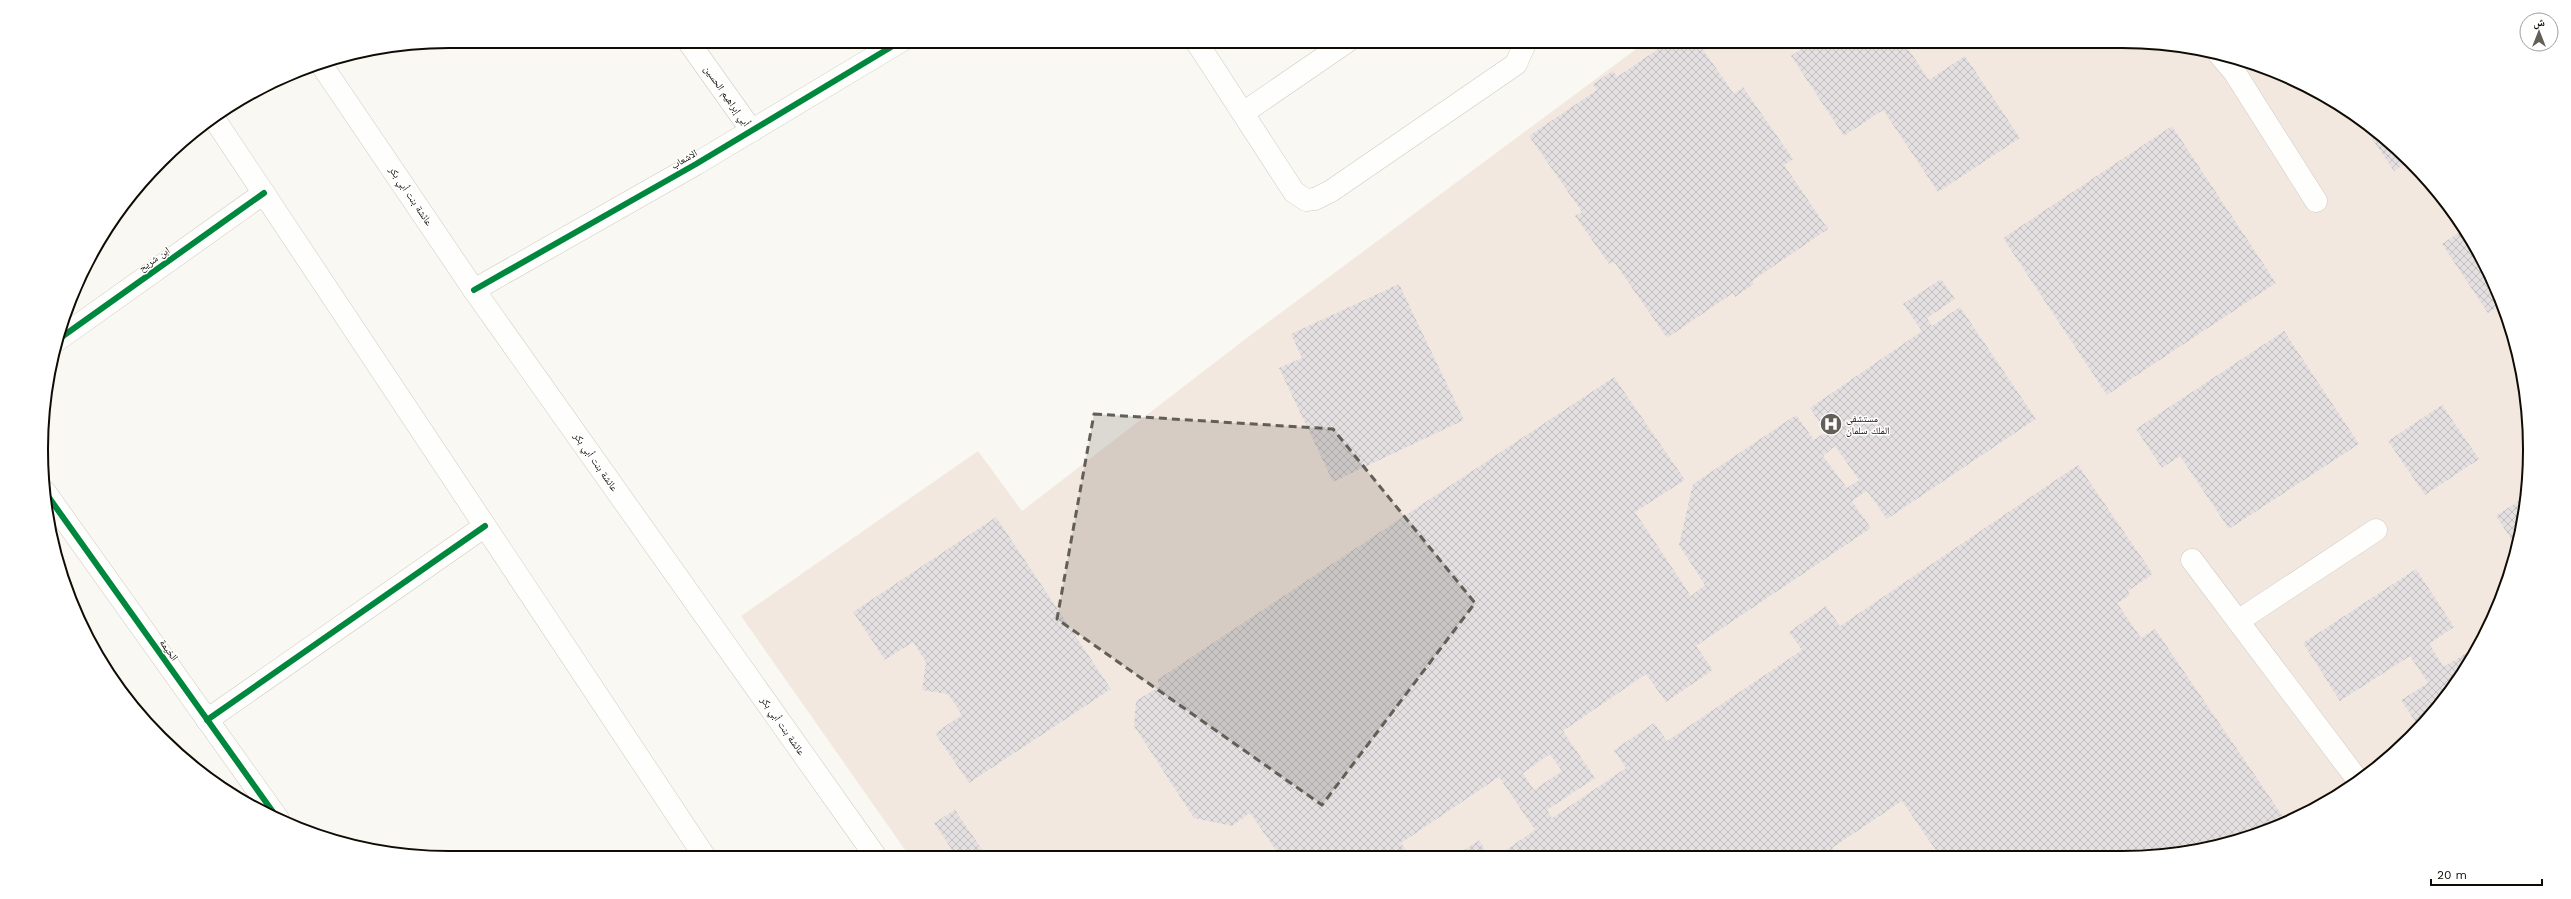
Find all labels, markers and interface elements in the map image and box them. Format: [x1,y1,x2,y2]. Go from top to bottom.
north arrow [2519,12,2559,52]
text: ش [2533,16,2545,30]
street label: أبي إبراهيم الحسين [700,63,753,130]
street label: الاشعاب [669,147,699,171]
street label: عائشة بنت أبي بكر [385,163,436,229]
street label: ابن شريح [136,244,172,274]
hospital icon: مستشفى الملك سلمان [1818,411,1844,437]
place label: مستشفى الملك سلمان [1846,413,1889,437]
street label: عائشة بنت أبي بكر [569,429,621,495]
street label: الخيمة [158,637,180,663]
street label: عائشة بنت أبي بكر [756,693,808,759]
scale bar [2431,861,2542,887]
text: 20 m [2437,868,2467,882]

